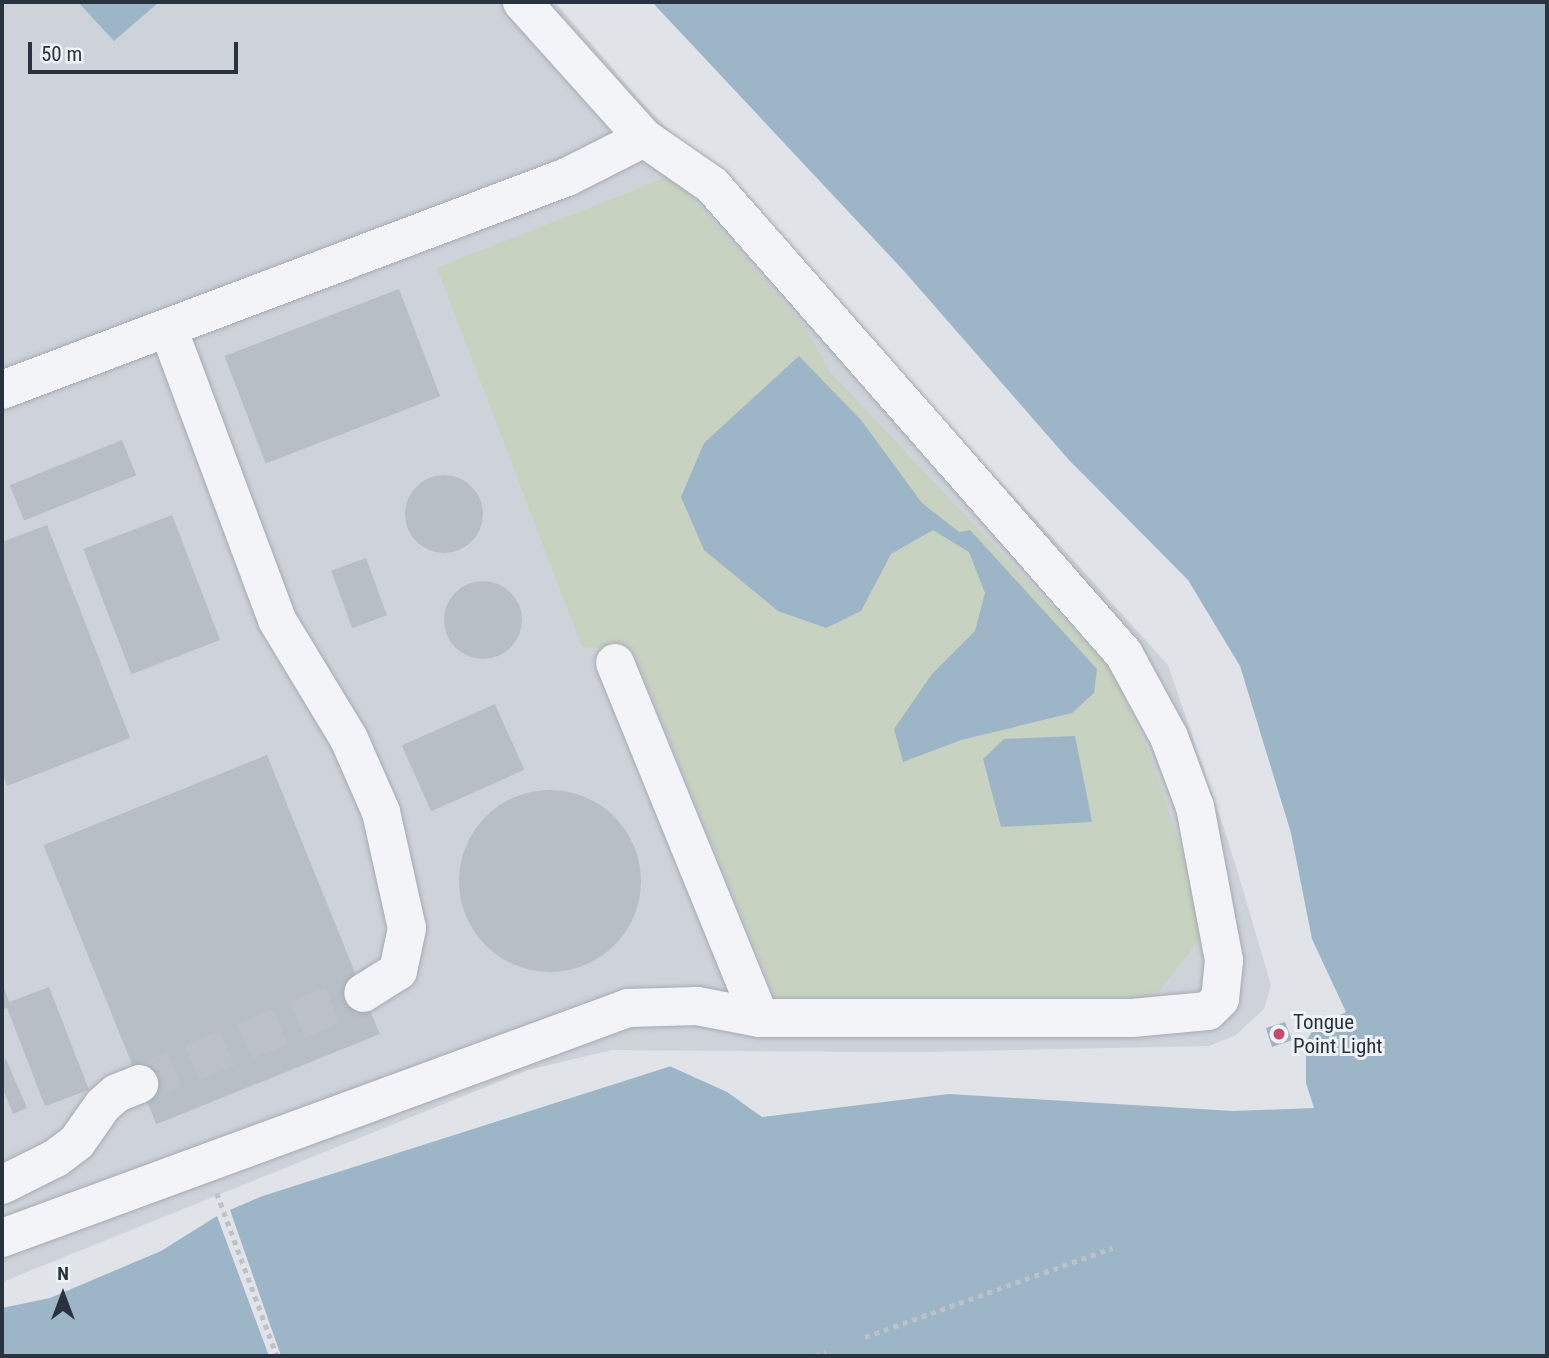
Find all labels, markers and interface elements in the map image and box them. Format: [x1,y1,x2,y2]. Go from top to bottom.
scale bar [32,28,242,72]
text: 50 m [41,42,82,66]
place label: Tongue Point Light [1293,1009,1383,1059]
marker: Tongue Point Light [1271,1026,1287,1042]
north arrow [28,1260,98,1330]
text: N [57,1262,69,1285]

